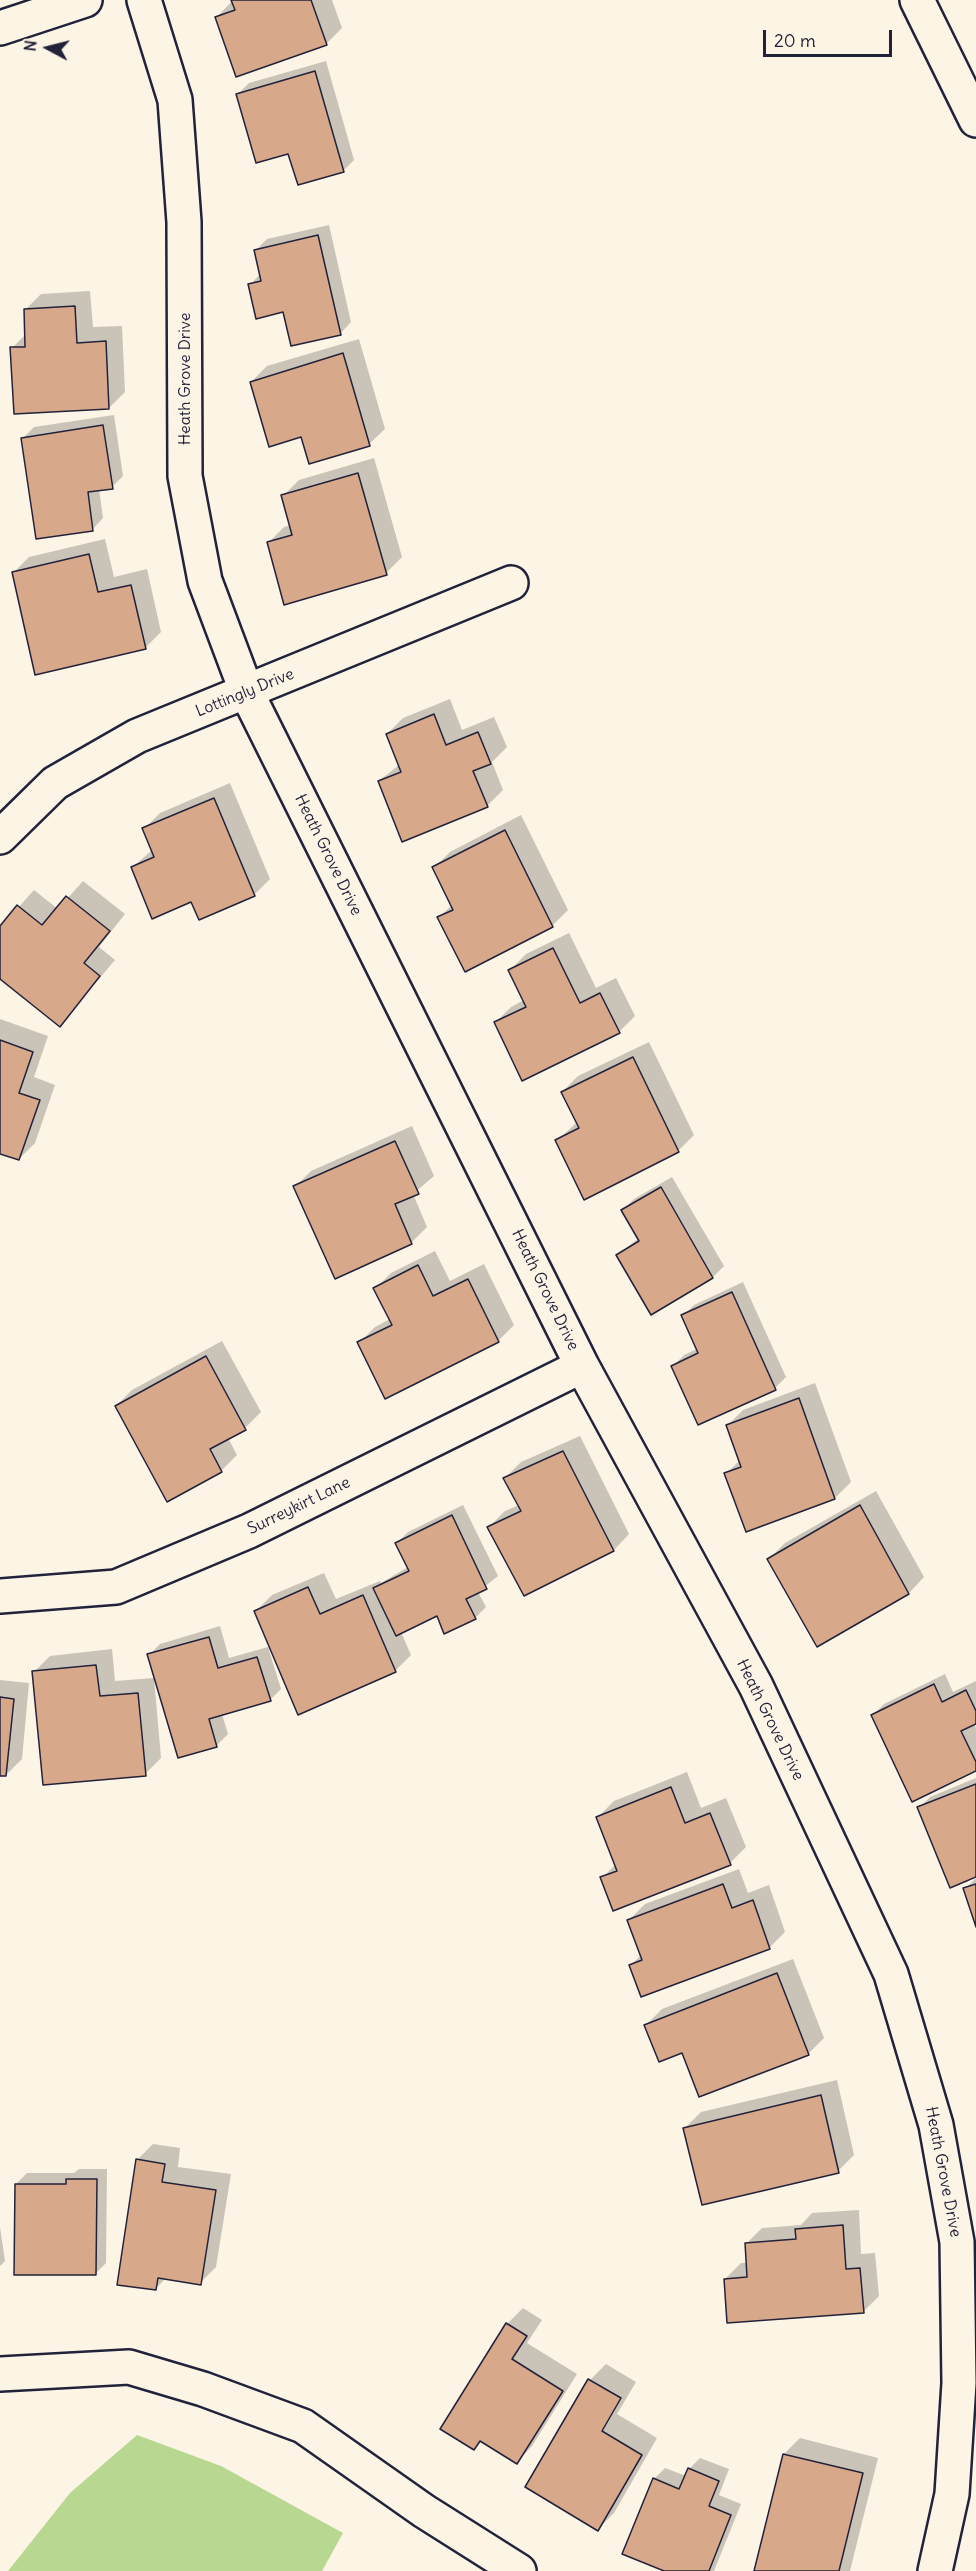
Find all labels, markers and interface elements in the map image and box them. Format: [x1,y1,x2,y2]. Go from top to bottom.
north arrow [18,18,78,78]
scale bar [766,18,895,56]
text: 20 m [774,29,816,52]
text: N [20,39,41,53]
street label: Heath Grove Drive [175,313,195,445]
street label: Lottingly Drive [193,665,297,721]
street label: Heath Grove Drive [290,791,366,919]
street label: Heath Grove Drive [507,1226,583,1354]
street label: Surreykirt Lane [245,1473,353,1539]
street label: Heath Grove Drive [732,1656,808,1784]
street label: Heath Grove Drive [921,2105,965,2239]

